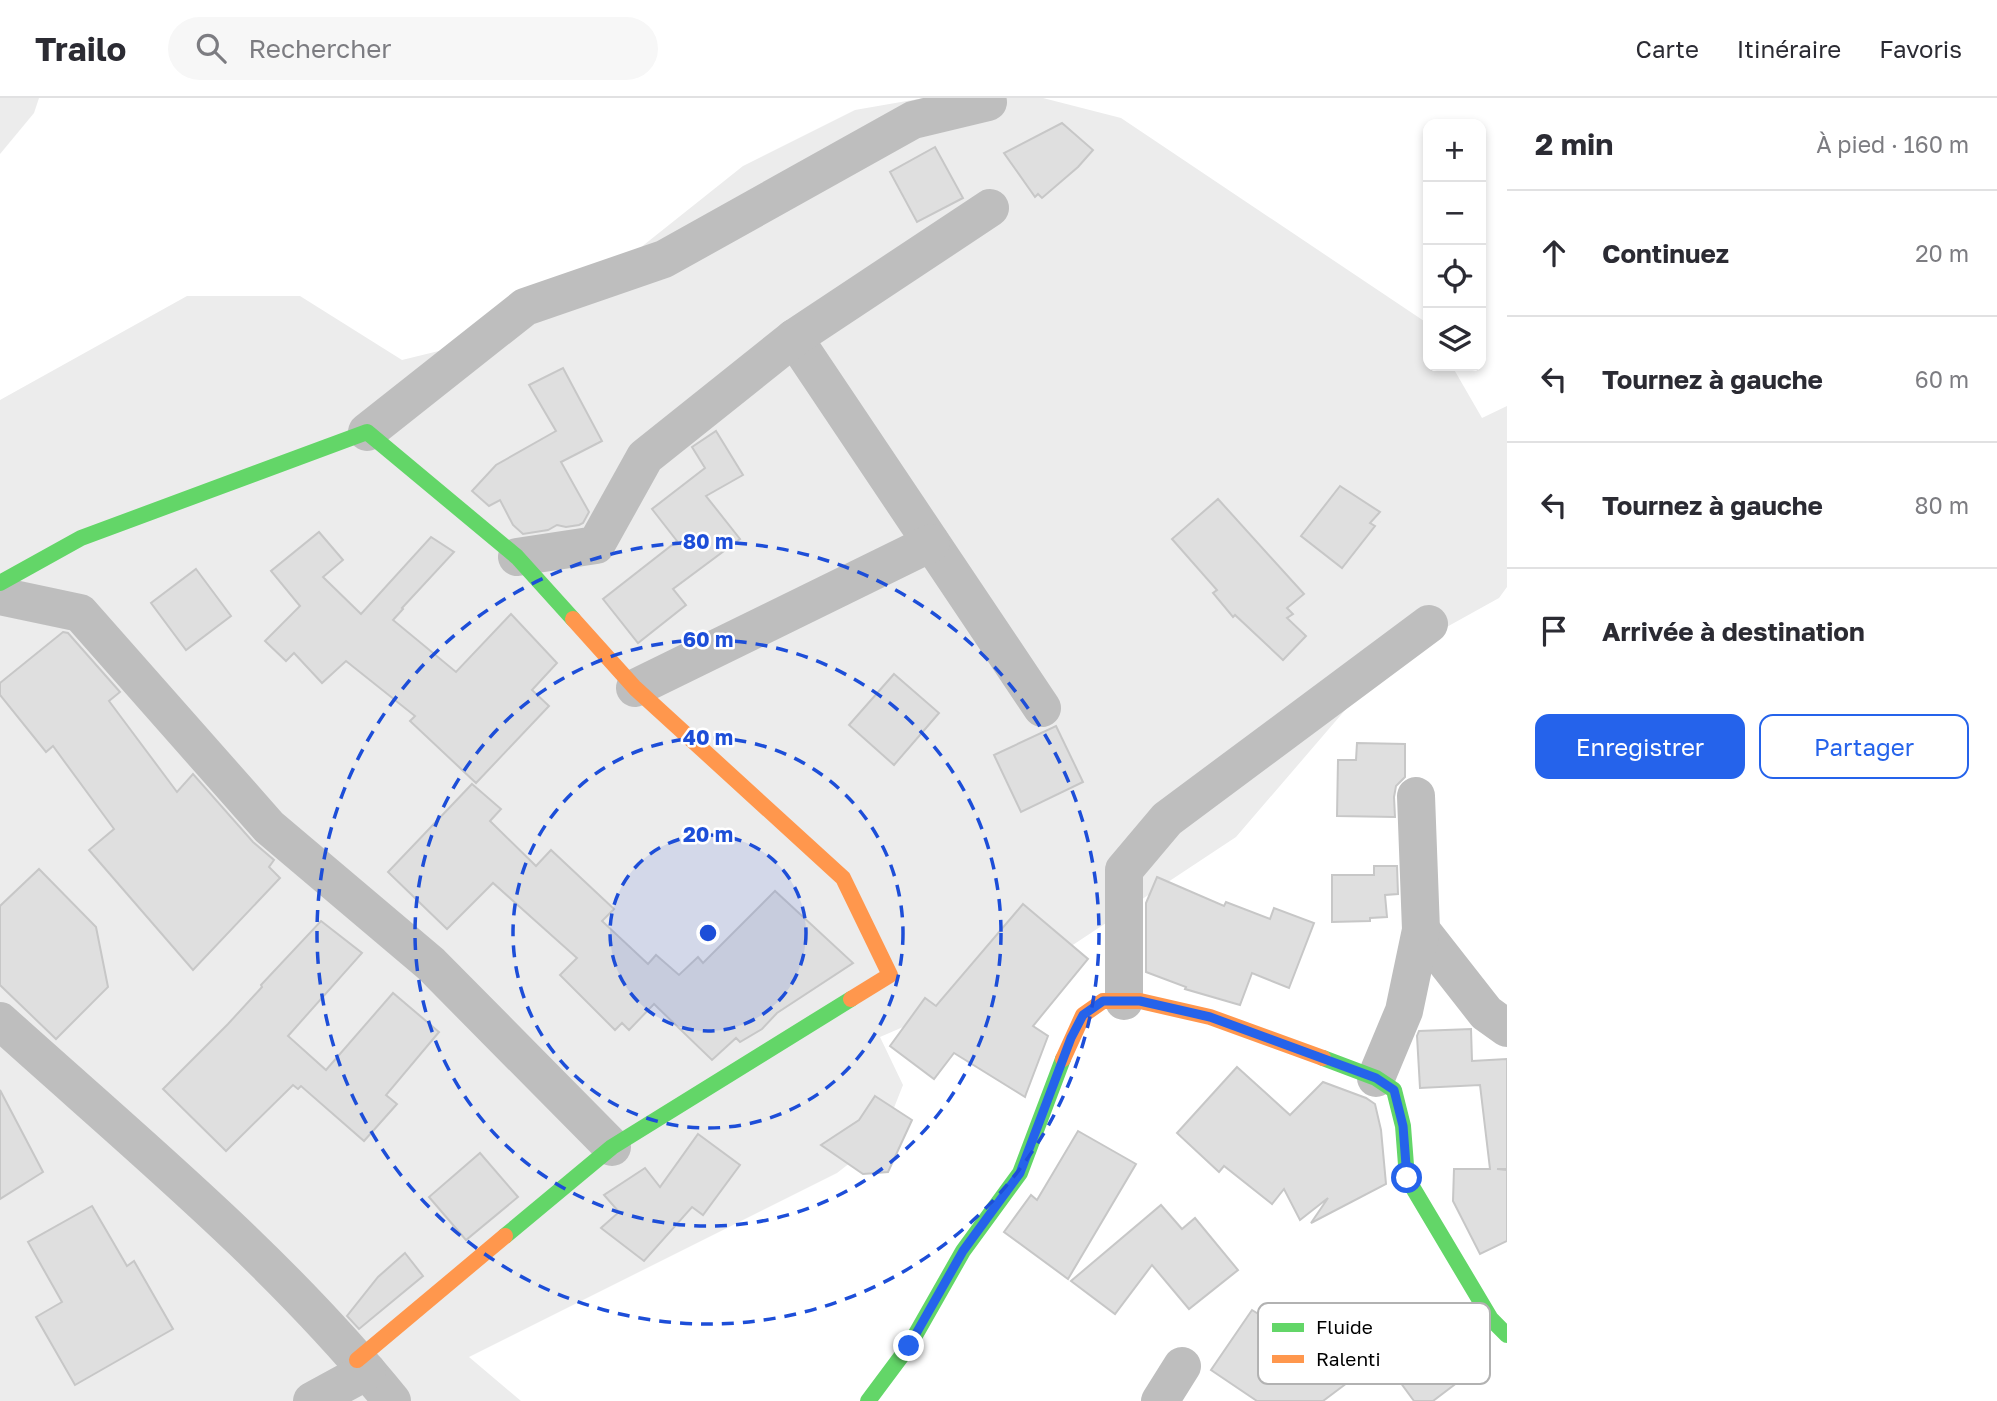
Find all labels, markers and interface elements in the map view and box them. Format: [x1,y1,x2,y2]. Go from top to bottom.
search box [168,17,658,80]
text: Trailo [35,29,126,68]
icon: search [192,29,230,67]
text: Rechercher [248,33,391,64]
text: Carte [1636,34,1699,63]
text: Itinéraire [1737,34,1841,63]
text: Favoris [1879,34,1962,63]
map controls [1423,119,1486,371]
button: + [1423,119,1486,182]
text: 2 min [1535,126,1613,162]
text: À pied · 160 m [1816,130,1969,158]
button: − [1423,182,1486,245]
icon: ahead [1535,234,1573,272]
text: Continuez [1602,238,1729,269]
text: 20 m [1915,239,1969,267]
button: locate [1423,245,1486,308]
button: layers [1423,308,1486,371]
icon: left [1535,360,1573,398]
text: Tournez à gauche [1602,364,1823,395]
text: 60 m [1915,365,1969,393]
icon: left [1535,486,1573,524]
text: Tournez à gauche [1602,490,1823,521]
text: 80 m [1915,491,1969,519]
text: 80 m [683,528,733,554]
icon: arrive [1535,612,1573,650]
text: Arrivée à destination [1602,616,1865,647]
text: 60 m [683,626,733,652]
button: Enregistrer [1535,714,1745,779]
button: Partager [1759,714,1969,779]
text: 40 m [683,724,733,750]
text: 20 m [683,821,733,847]
centre of rings [696,921,720,945]
route start [1391,1162,1422,1193]
legend [1258,1303,1490,1384]
text: Fluide [1316,1315,1373,1338]
route end [893,1330,924,1361]
text: Ralenti [1316,1347,1381,1370]

